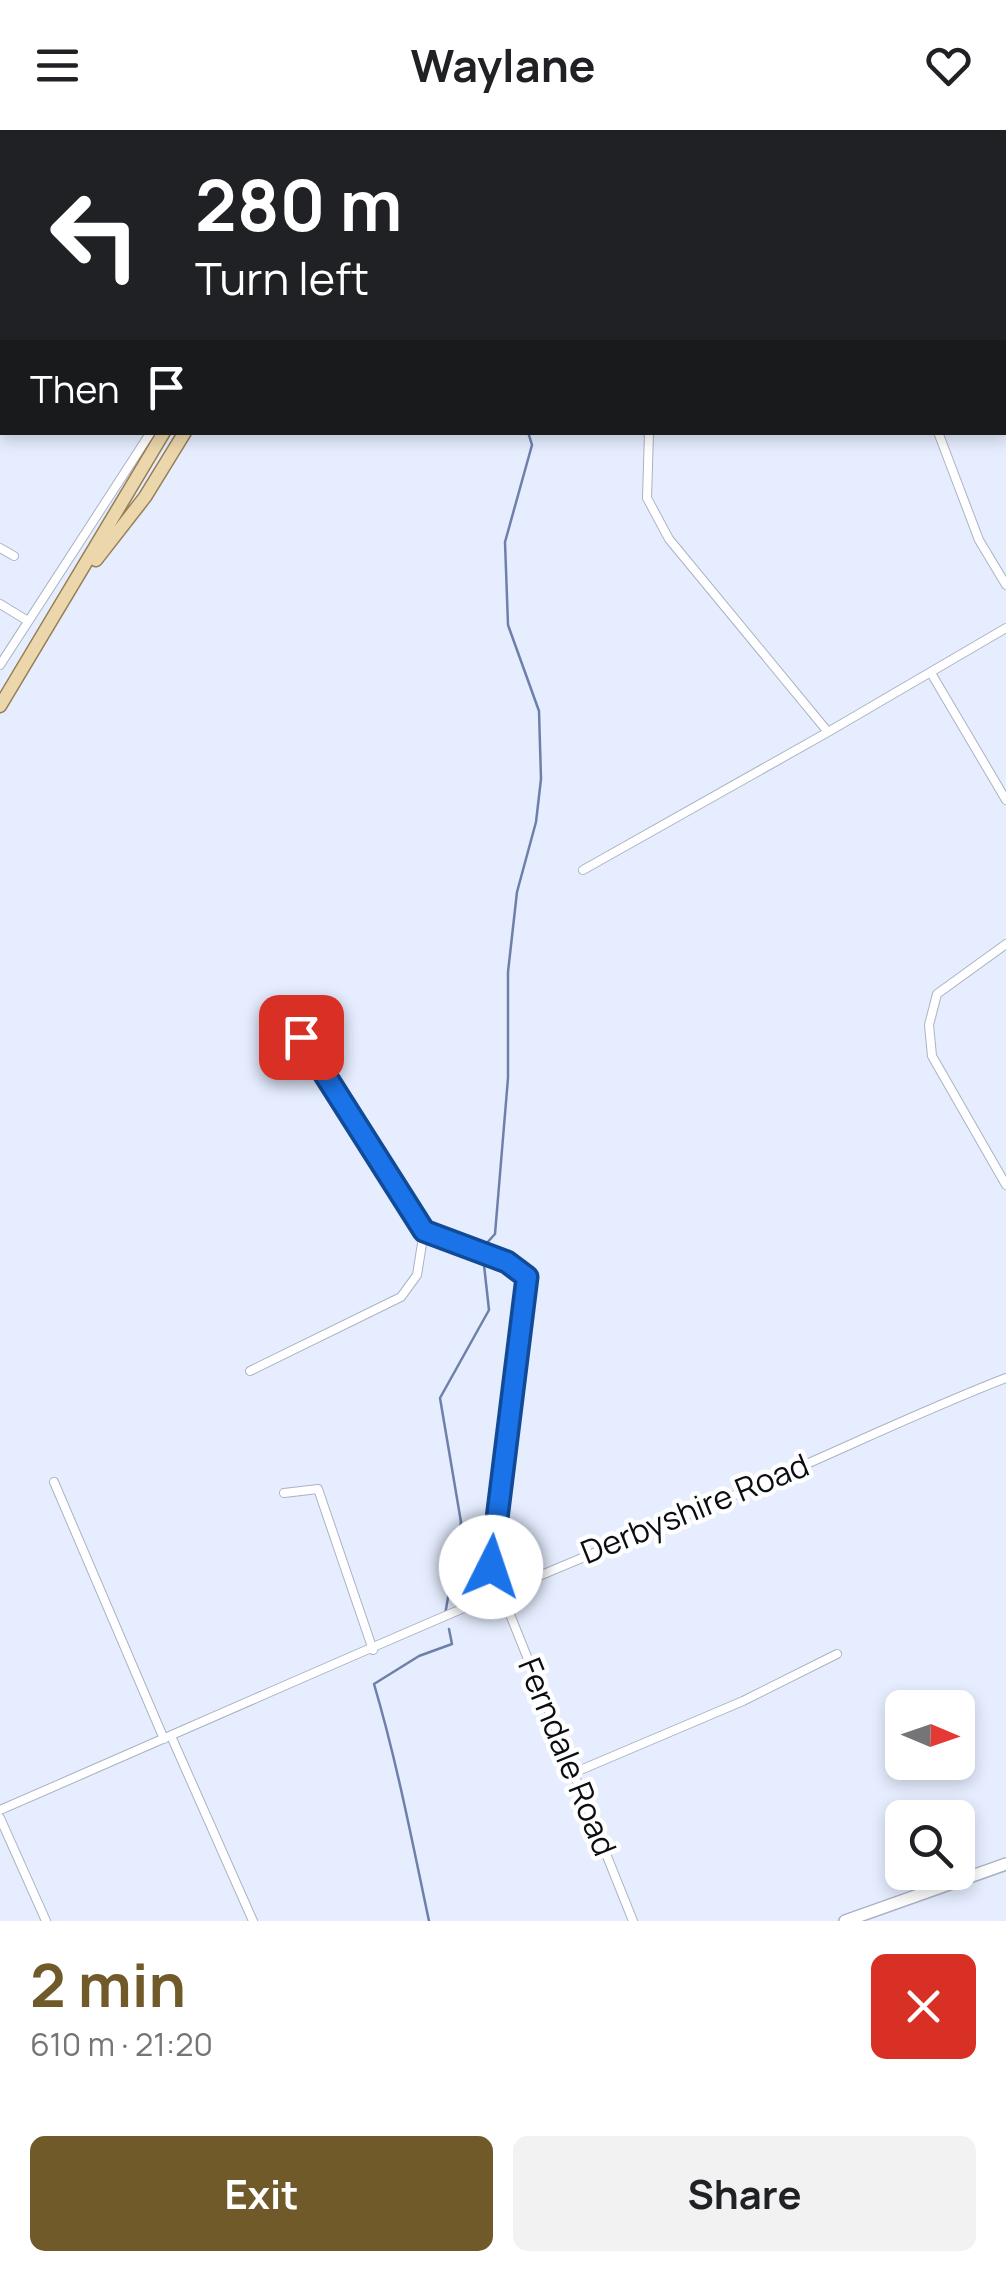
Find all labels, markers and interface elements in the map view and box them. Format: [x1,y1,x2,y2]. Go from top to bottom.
text: Waylane [410,34,596,96]
icon: menu [30,38,85,93]
icon: heart [921,38,976,93]
text: 280 m [195,156,403,252]
icon: left [30,170,160,300]
text: Turn left [195,247,369,309]
icon: arrive [139,360,194,415]
text: Then [30,362,119,414]
pin [259,995,344,1080]
icon: arrive [274,1010,329,1065]
street label: Derbyshire Road [574,1442,815,1574]
position arrow [439,1515,543,1619]
street label: Ferndale Road [508,1651,628,1862]
north arrow [885,1690,975,1780]
map controls [885,1690,975,1890]
button: search [885,1800,975,1890]
text: 2 min [30,1943,186,2025]
button: close [871,1954,976,2059]
text: 610 m · 21:20 [30,2022,213,2066]
button: Exit [30,2136,493,2251]
button: Share [513,2136,976,2251]

